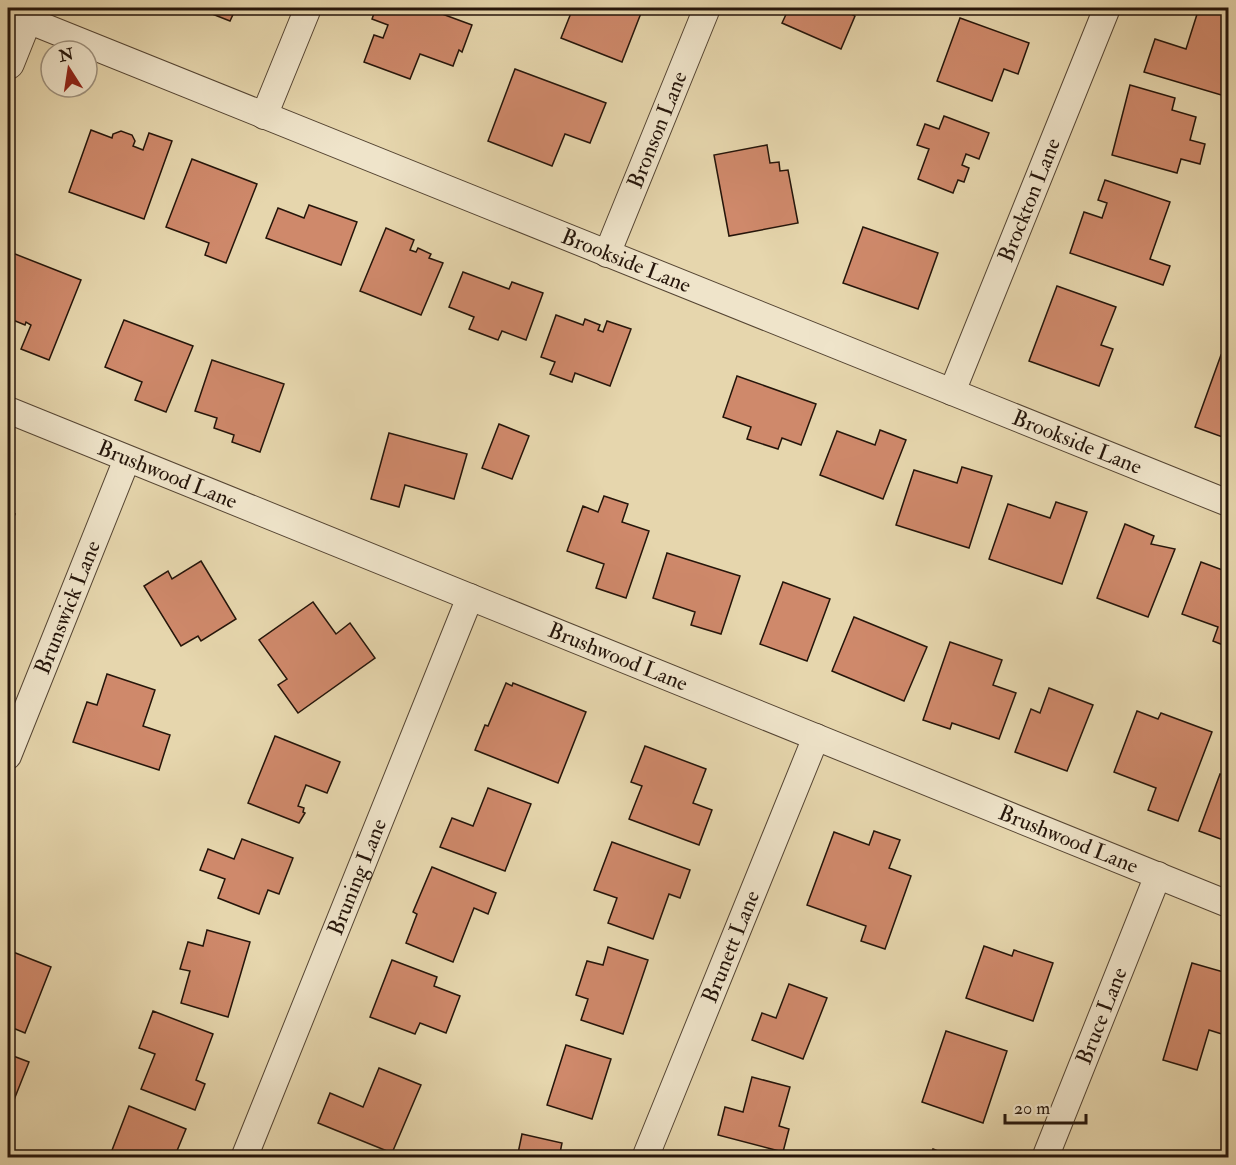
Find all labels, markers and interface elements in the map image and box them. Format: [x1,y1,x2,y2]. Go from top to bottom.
north arrow [39,39,99,99]
text: N [56,44,76,67]
street label: Bronson Lane [621,67,694,193]
street label: Brockton Lane [992,134,1067,266]
street label: Brookside Lane [557,222,695,300]
street label: Brookside Lane [1008,404,1146,481]
street label: Brushwood Lane [93,434,241,515]
street label: Brunswick Lane [28,536,107,678]
street label: Brushwood Lane [544,616,692,698]
street label: Brushwood Lane [994,799,1142,880]
street label: Bruning Lane [321,814,393,939]
street label: Brunett Lane [695,886,766,1007]
street label: Bruce Lane [1070,963,1134,1069]
scale bar [1005,1087,1086,1125]
text: 20 m [1014,1097,1050,1120]

